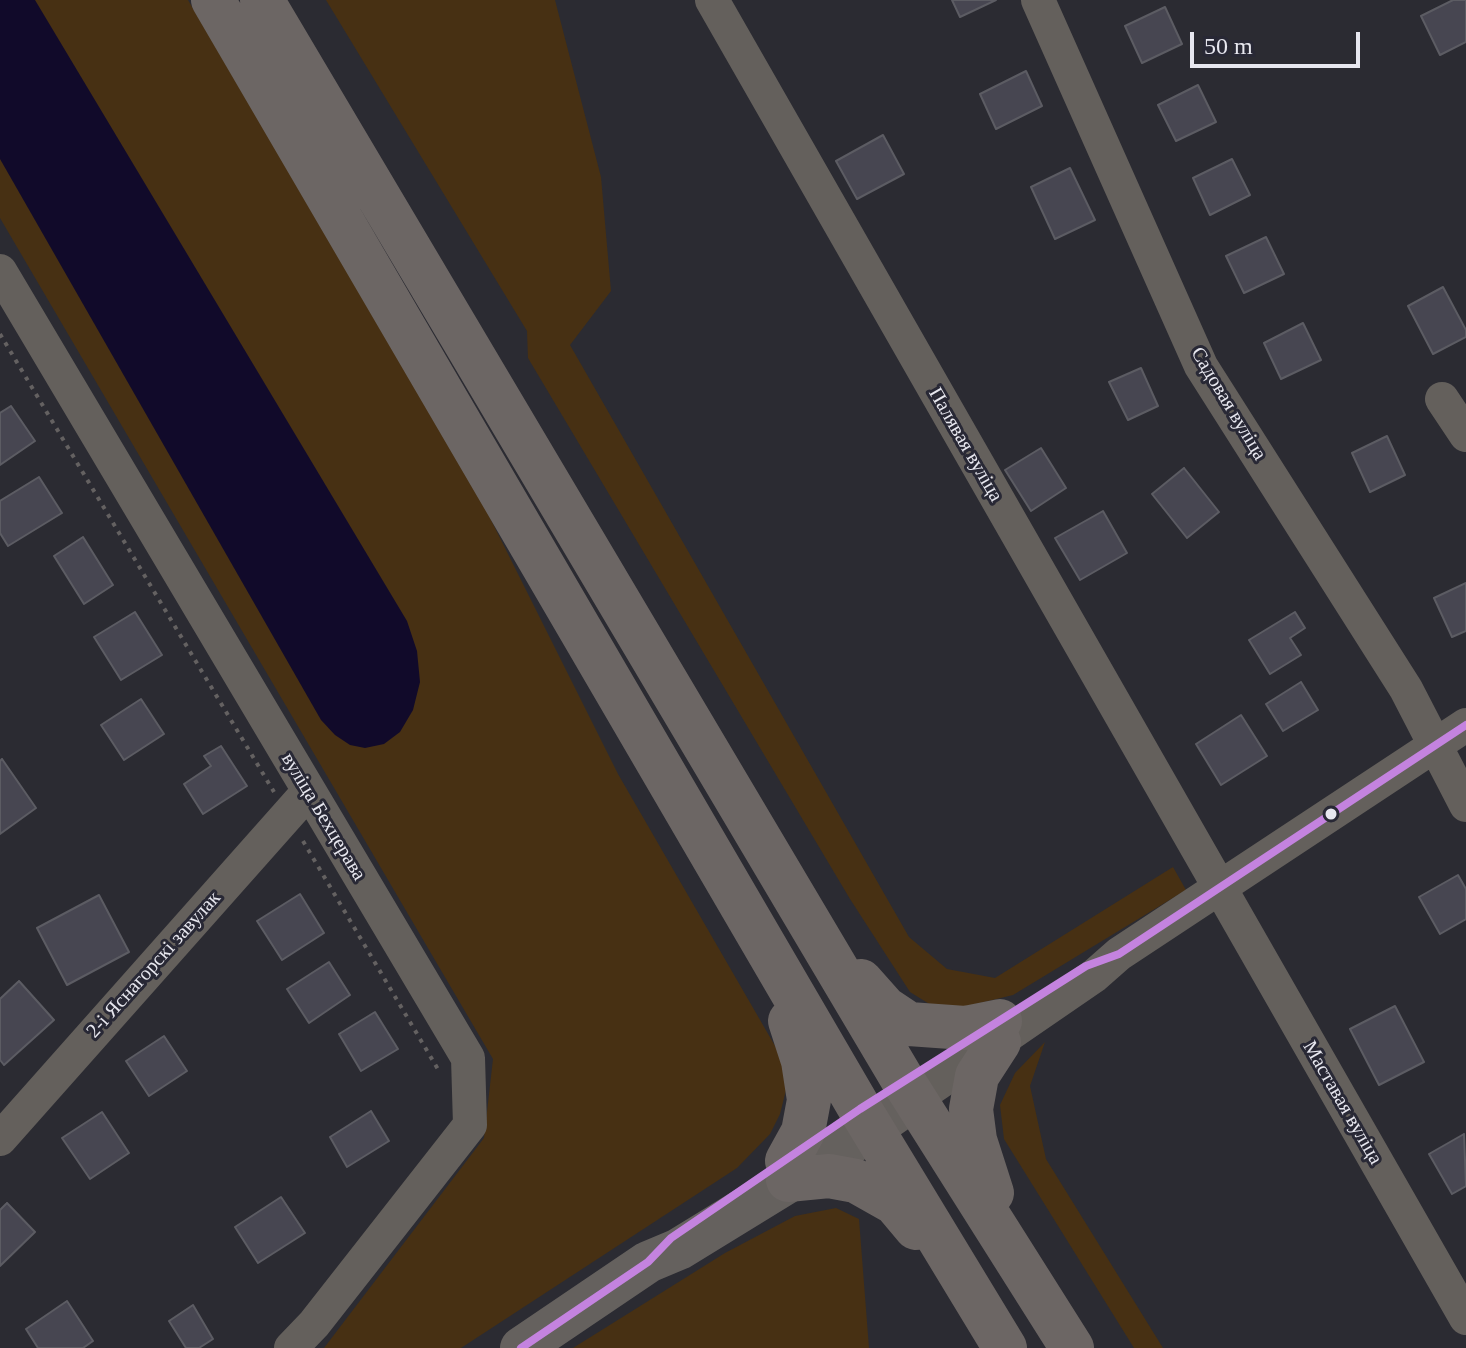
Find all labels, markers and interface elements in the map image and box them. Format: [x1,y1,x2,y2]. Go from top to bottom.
scale bar [1194,16,1364,66]
text: 50 m [1204,33,1253,59]
street label: Садовая вуліца [1185,343,1271,465]
street label: Палявая вуліца [923,384,1007,506]
street label: вуліца Бехцерава [275,749,371,885]
unlabelled marker [1323,806,1339,822]
street label: 2-і Яснагорскі завулак [82,887,226,1043]
street label: Маставая вуліца [1297,1037,1387,1169]

